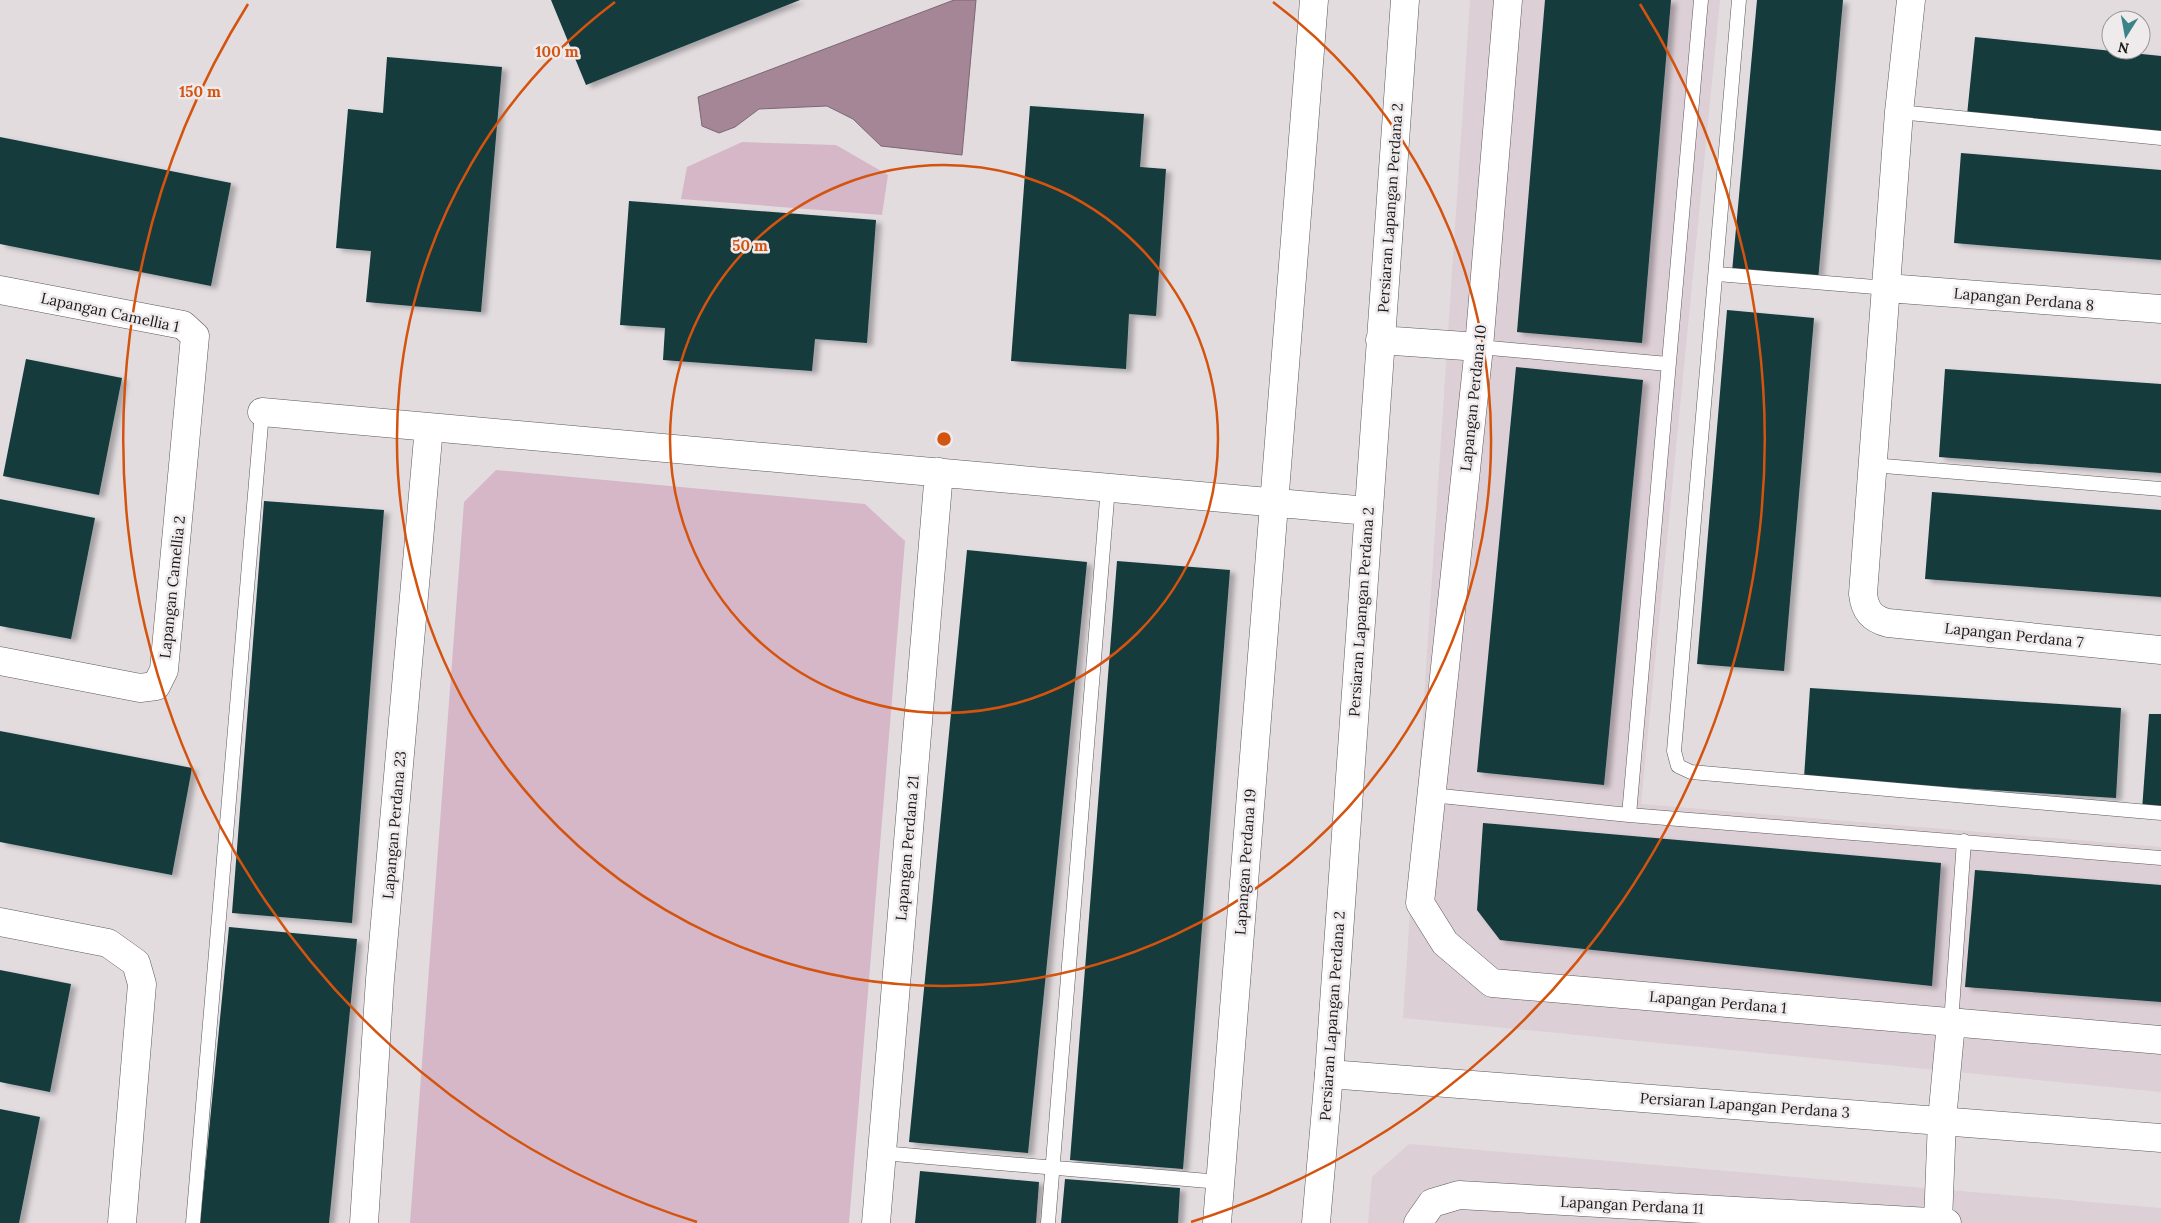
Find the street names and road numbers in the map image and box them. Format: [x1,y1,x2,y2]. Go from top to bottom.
street label: Persiaran Lapangan Perdana 2 [1373,102,1407,314]
street label: Lapangan Perdana 8 [1953,283,2095,315]
street label: Lapangan Camellia 1 [39,288,181,336]
street label: Lapangan Perdana 10 [1456,324,1490,472]
street label: Persiaran Lapangan Perdana 2 [1344,506,1378,718]
street label: Lapangan Camellia 2 [155,515,189,659]
street label: Lapangan Perdana 7 [1944,618,2084,652]
street label: Lapangan Perdana 23 [378,750,410,900]
street label: Lapangan Perdana 21 [891,774,923,922]
street label: Lapangan Perdana 19 [1230,788,1260,936]
street label: Persiaran Lapangan Perdana 2 [1315,910,1349,1122]
street label: Lapangan Perdana 1 [1648,987,1788,1017]
street label: Persiaran Lapangan Perdana 3 [1639,1088,1851,1122]
street label: Lapangan Perdana 11 [1560,1192,1704,1218]

